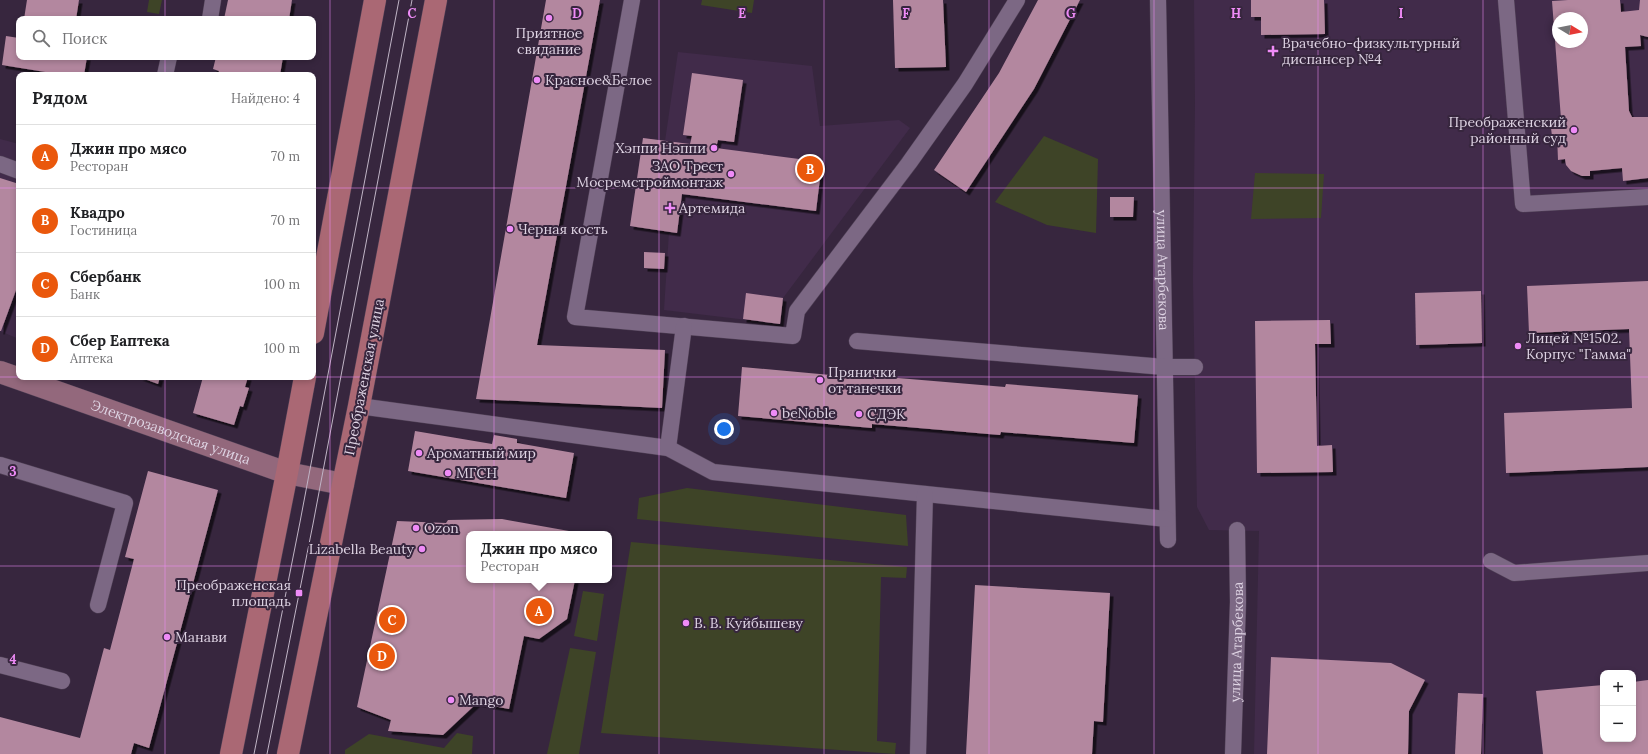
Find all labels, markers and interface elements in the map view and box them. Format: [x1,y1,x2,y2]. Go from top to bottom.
text: C [408,5,417,22]
text: D [572,5,582,22]
text: E [738,5,746,22]
text: F [902,5,910,22]
text: G [1066,5,1076,22]
text: H [1231,5,1241,22]
text: I [1398,5,1404,22]
north arrow [1552,12,1588,48]
marker: Приятное свидание [544,13,554,23]
search box [16,16,316,60]
place label: Приятное свидание [516,24,583,58]
icon: search [30,27,52,49]
text: Поиск [62,29,107,48]
place label: Врачебно-физкультурный диспансер №4 [1282,34,1460,68]
marker: Врачебно-физкультурный диспансер №4 [1267,45,1279,57]
place label: Красное&Белое [545,71,653,89]
marker: Красное&Белое [532,75,542,85]
text: Рядом [32,87,88,109]
text: Найдено: 4 [231,90,300,107]
place label: Преображенский районный суд [1448,113,1566,147]
marker: Преображенский районный суд [1569,125,1579,135]
text: Джин про мясо [70,139,187,158]
place label: Хэппи Нэппи [615,139,706,157]
marker: Хэппи Нэппи [709,143,719,153]
text: A [41,148,49,165]
text: 70 m [271,148,300,165]
pin: B [797,154,823,184]
place label: ЗАО Трест Мосремстроймонтаж [576,157,723,191]
text: Ресторан [70,158,128,175]
marker: ЗАО Трест Мосремстроймонтаж [726,169,736,179]
place label: Артемида [678,199,745,217]
marker: Артемида [664,202,676,214]
text: Квадро [70,203,125,222]
street label: улица Атарбекова [1153,209,1173,330]
text: B [41,212,49,229]
text: 70 m [271,212,300,229]
place label: Черная кость [518,220,608,238]
text: Гостиница [70,222,137,239]
marker: Черная кость [505,224,515,234]
text: Сбербанк [70,267,141,286]
text: C [41,276,49,293]
text: 100 m [264,276,300,293]
text: Банк [70,286,100,303]
street label: Преображенская улица [340,297,388,457]
place label: Лицей №1502. Корпус "Гамма" [1526,329,1631,363]
text: Сбер Еаптека [70,331,170,350]
text: D [40,340,50,357]
text: 100 m [264,340,300,357]
marker: Лицей №1502. Корпус "Гамма" [1513,341,1523,351]
text: Аптека [70,350,113,367]
place label: Прянички от танечки [828,363,902,397]
marker: Прянички от танечки [815,375,825,385]
street label: Электрозаводская улица [89,396,253,468]
place label: beNoble [782,404,836,422]
place label: СДЭК [867,405,906,423]
marker: beNoble [769,408,779,418]
marker: СДЭК [854,409,864,419]
your location [714,419,734,439]
place label: Ароматный мир [426,444,536,462]
marker: Ароматный мир [414,448,424,458]
text: 3 [9,463,17,480]
place label: МГСН [456,464,497,482]
marker: МГСН [443,468,453,478]
place label: Ozon [424,519,459,537]
marker: Ozon [411,523,421,533]
popup [466,531,612,583]
text: Джин про мясо [481,539,597,558]
place label: Lizabella Beauty [309,540,415,558]
marker: Lizabella Beauty [417,544,427,554]
text: Ресторан [481,558,539,575]
place label: Преображенская площадь [176,576,291,610]
street label: улица Атарбекова [1226,582,1247,703]
marker: Преображенская площадь [294,588,304,598]
pin: A [526,596,552,626]
pin: C [379,605,405,635]
place label: В. В. Куйбышеву [694,614,804,632]
marker: В. В. Куйбышеву [681,618,691,628]
place label: Манави [175,628,227,646]
marker: Манави [162,632,172,642]
pin: D [369,641,395,671]
text: 4 [9,651,17,668]
map controls [1600,670,1636,742]
button: + [1600,670,1636,706]
place label: Mango [459,691,503,709]
marker: Mango [446,695,456,705]
button: − [1600,706,1636,742]

